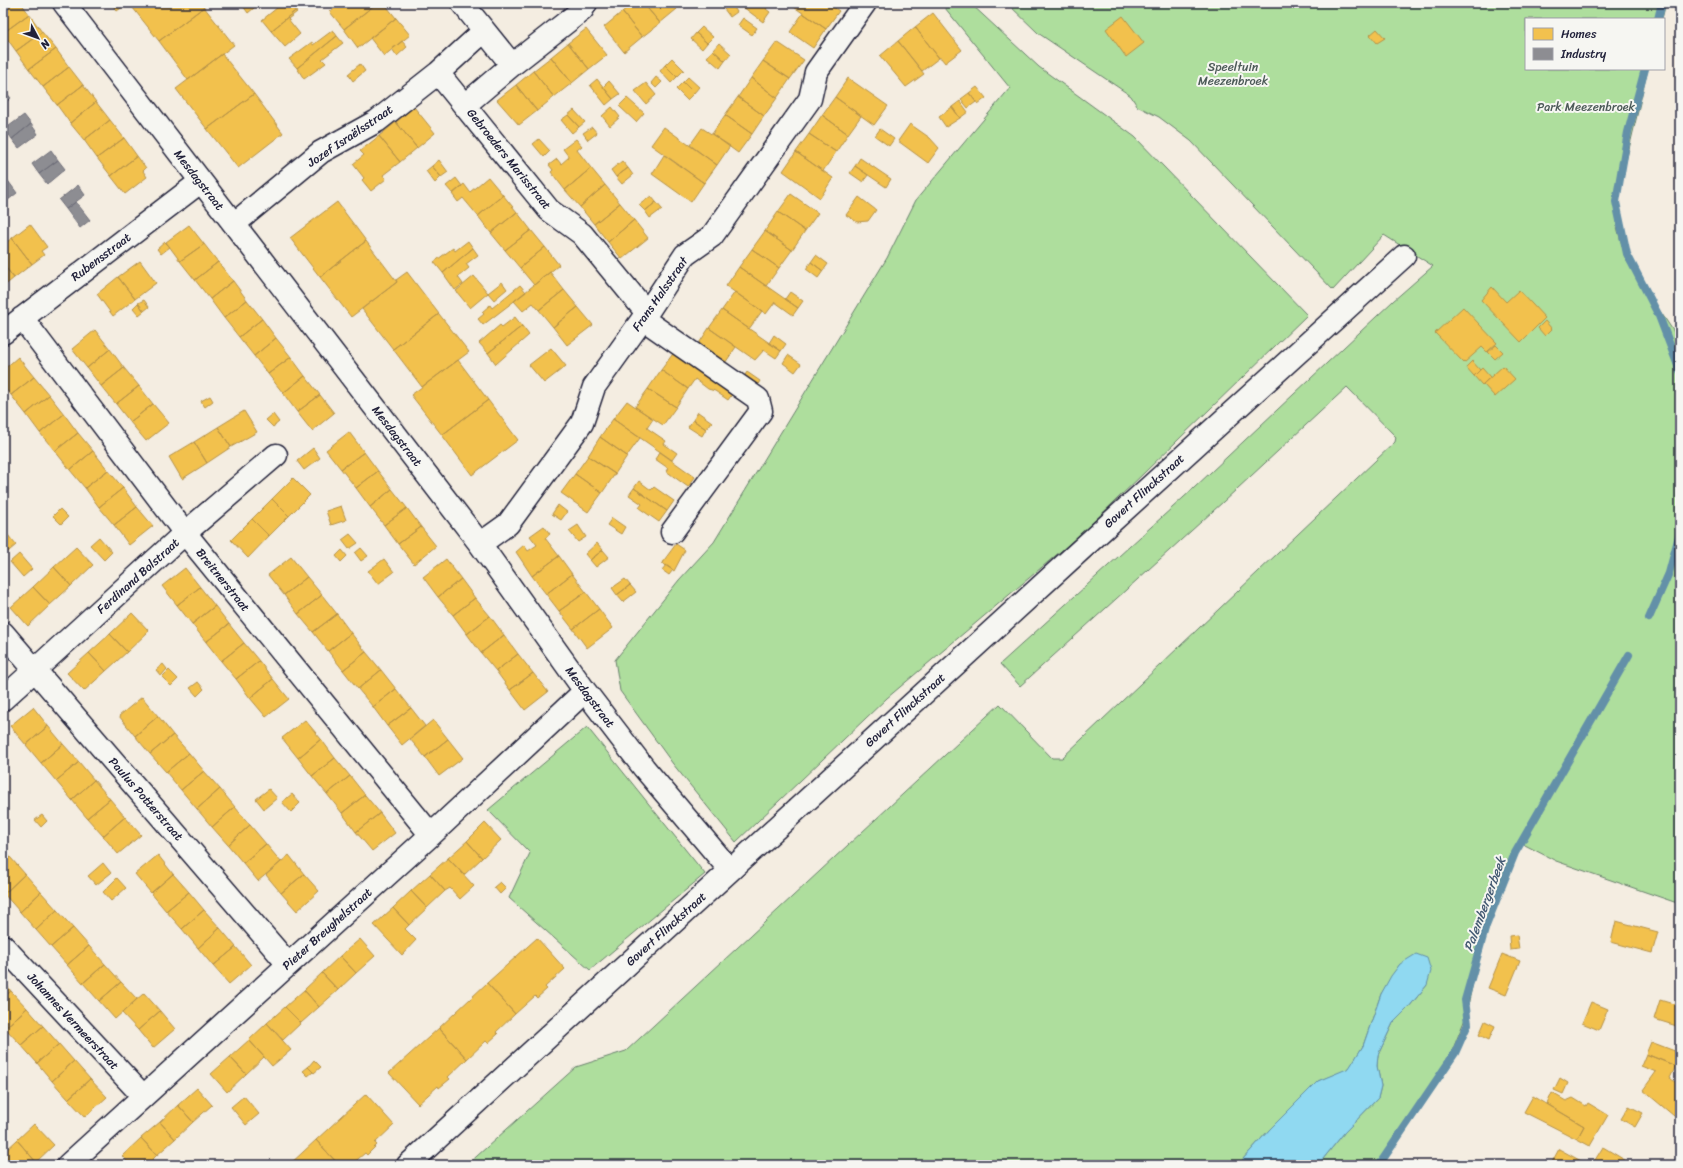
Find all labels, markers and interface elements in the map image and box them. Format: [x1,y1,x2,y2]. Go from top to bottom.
north arrow [18,18,58,58]
legend [1525,18,1665,70]
text: Homes [1561,23,1597,45]
text: N [35,34,55,54]
text: Industry [1560,43,1607,65]
park label: Speeltuin Meezenbroek [1198,56,1269,92]
park label: Park Meezenbroek [1537,96,1636,118]
street label: Jozef Israëlsstraat [302,99,398,174]
street label: Gebroeders Marisstraat [461,103,557,215]
street label: Mesdagstraat [168,145,230,215]
street label: Rubensstraat [66,227,136,287]
street label: Frans Halsstraat [626,251,695,336]
street label: Mesdagstraat [366,401,428,471]
street label: Govert Flinckstraat [1098,448,1190,534]
street label: Ferdinand Bolstraat [91,532,185,620]
street label: Breitnerstraat [190,543,256,617]
street label: Mesdagstraat [559,661,621,733]
street label: Govert Flinckstraat [859,667,951,753]
street label: Paulus Potterstraat [103,752,189,846]
water label: Palembergerbeek [1457,852,1513,955]
street label: Pieter Breughelstraat [277,882,377,976]
street label: Govert Flinckstraat [620,886,712,972]
street label: Johannes Vermeerstraat [21,966,124,1075]

